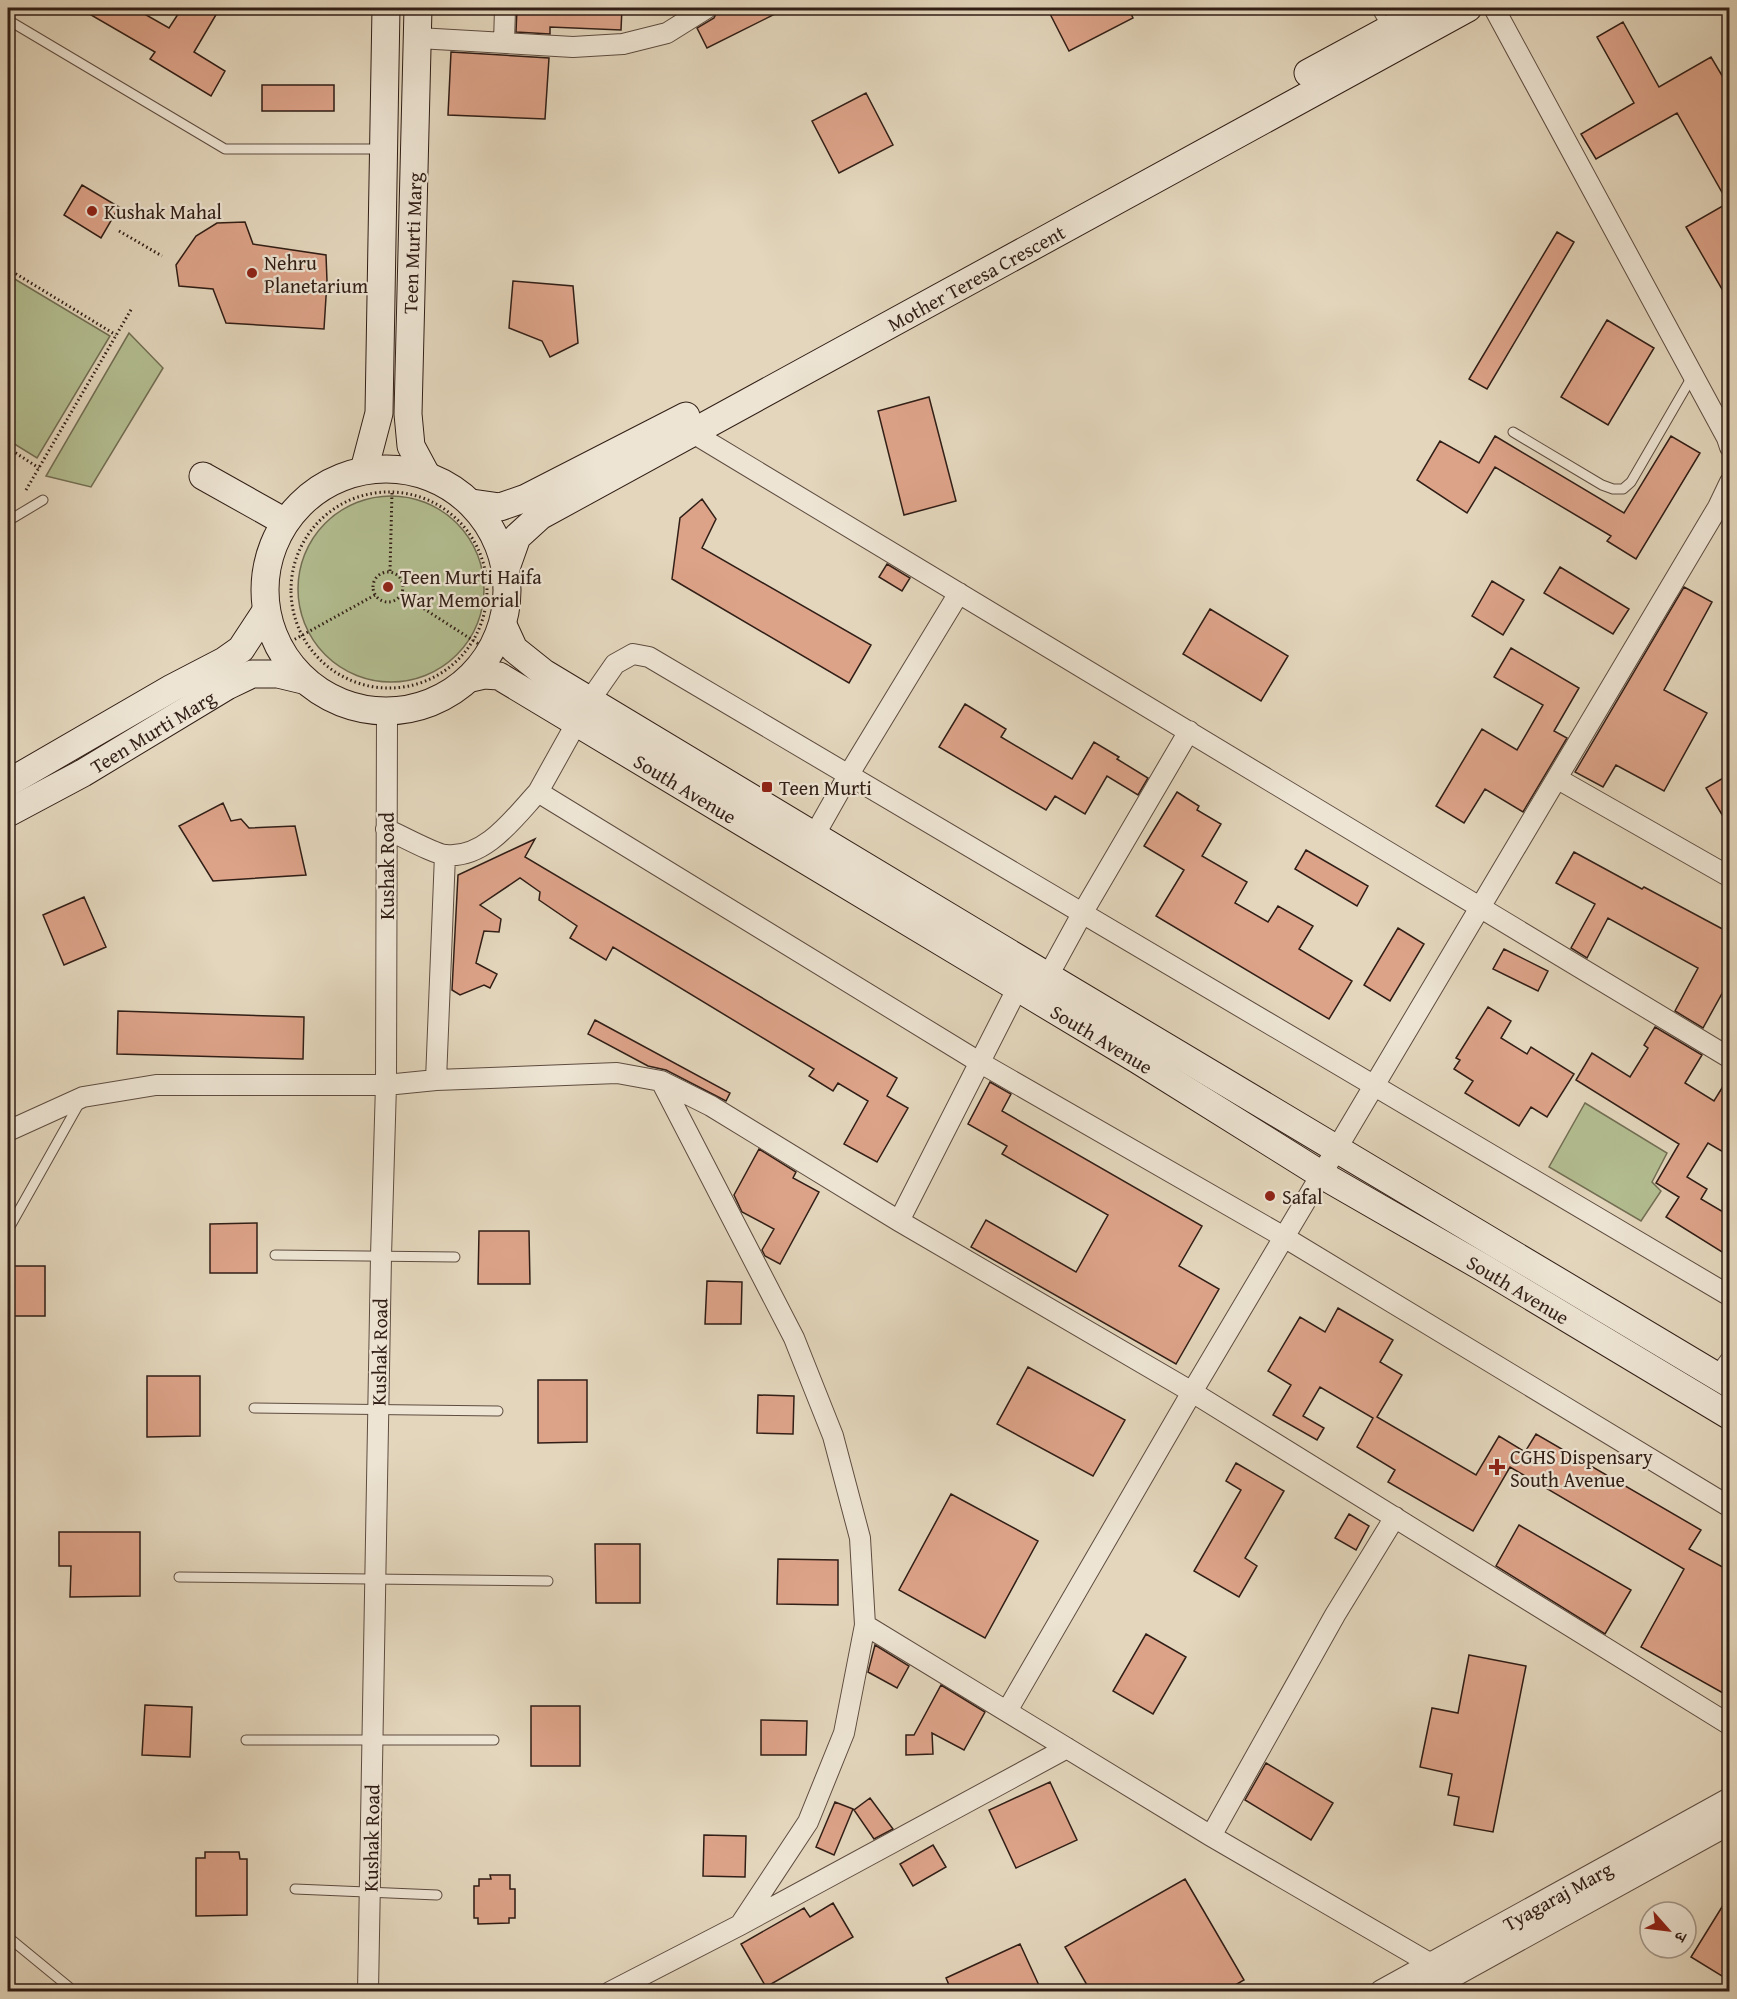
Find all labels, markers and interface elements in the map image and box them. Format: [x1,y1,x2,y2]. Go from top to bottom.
street label: Teen Murti Marg [395,172,429,314]
place label: Kushak Mahal [104,197,222,226]
marker: Kushak Mahal [85,204,99,218]
street label: Mother Teresa Crescent [882,217,1070,338]
place label: Nehru Planetarium [264,248,369,300]
marker: Nehru Planetarium [245,266,259,280]
place label: Teen Murti Haifa War Memorial [400,562,542,614]
marker: Teen Murti Haifa War Memorial [381,580,395,594]
street label: Teen Murti Marg [84,682,220,780]
street label: South Avenue [629,746,742,830]
place label: Teen Murti [779,773,872,802]
marker: Teen Murti [760,780,774,794]
street label: Kushak Road [372,812,401,920]
street label: South Avenue [1045,996,1159,1081]
place label: Safal [1282,1182,1323,1211]
marker: Safal [1263,1189,1277,1203]
street label: South Avenue [1462,1247,1575,1331]
street label: Kushak Road [364,1298,394,1406]
place label: CGHS Dispensary South Avenue [1510,1442,1653,1494]
marker: CGHS Dispensary South Avenue [1488,1458,1506,1476]
street label: Kushak Road [356,1784,386,1892]
street label: Tyagaraj Marg [1497,1853,1617,1937]
north arrow [1638,1900,1698,1960]
text: उ [1668,1927,1694,1948]

